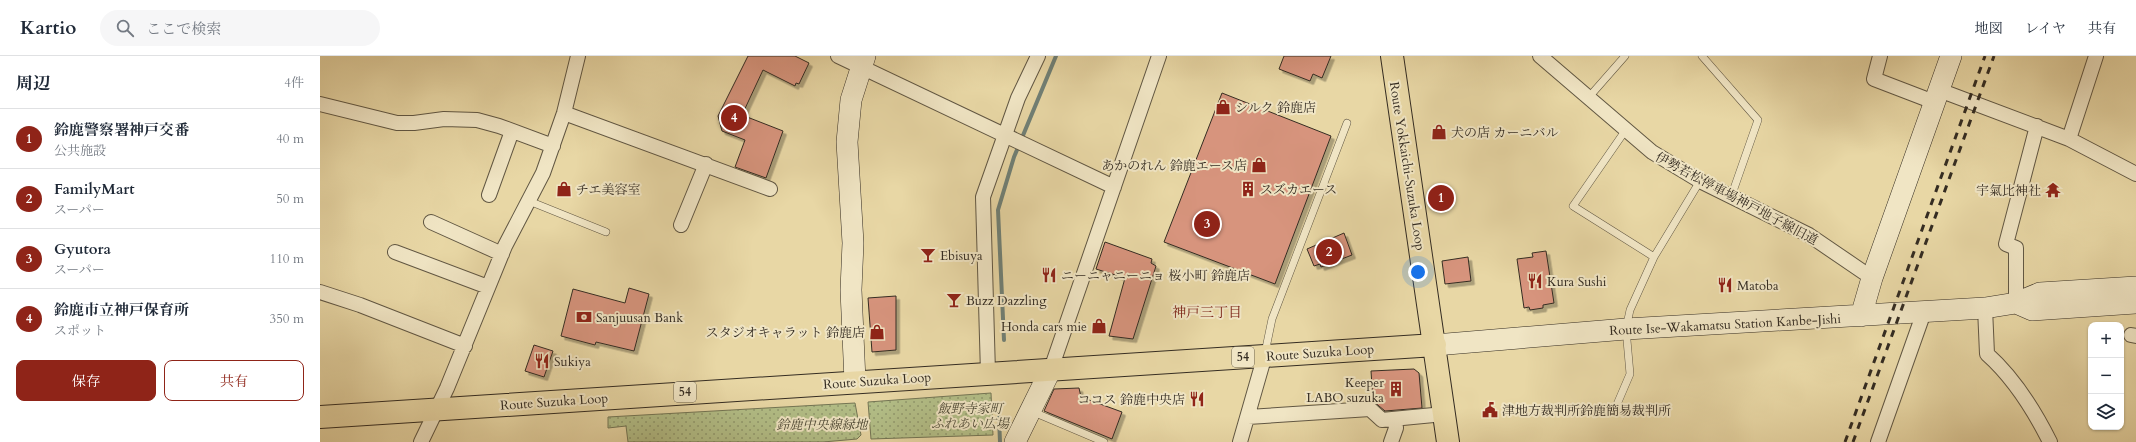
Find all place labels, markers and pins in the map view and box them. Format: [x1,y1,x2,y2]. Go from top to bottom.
shop icon: シルク 鈴鹿店 [1214,98,1232,116]
place label: シルク 鈴鹿店 [1235,99,1316,117]
pin: 4 [721,103,747,133]
shop icon: 犬の店 カーニバル [1430,123,1448,141]
place label: 犬の店 カーニバル [1451,124,1559,142]
shop icon: あかのれん 鈴鹿エース店 [1250,156,1268,174]
place label: あかのれん 鈴鹿エース店 [1101,157,1247,175]
shop icon: チエ美容室 [555,180,573,198]
building icon: スズカエース [1239,180,1257,198]
place label: チエ美容室 [576,181,640,199]
place label: スズカエース [1260,181,1337,199]
temple icon: 宇氣比神社 [2044,181,2062,199]
place label: 宇氣比神社 [1976,182,2041,200]
pin: 1 [1428,183,1454,213]
pin: 3 [1194,209,1220,239]
pin: 2 [1316,237,1342,267]
bar icon: Ebisuya [919,246,937,264]
place label: Ebisuya [940,247,983,265]
restaurant icon: ニーニャニーニョ 桜小町 鈴鹿店 [1040,266,1058,284]
place label: ニーニャニーニョ 桜小町 鈴鹿店 [1061,267,1250,285]
restaurant icon: Kura Sushi [1526,272,1544,290]
place label: Kura Sushi [1547,273,1607,291]
restaurant icon: Matoba [1716,276,1734,294]
place label: Matoba [1737,277,1779,295]
bar icon: Buzz Dazzling [945,291,963,309]
place label: Buzz Dazzling [966,292,1047,310]
bank icon: Sanjuusan Bank [575,308,593,326]
place label: Sanjuusan Bank [596,309,683,327]
shop icon: Honda cars mie [1090,317,1108,335]
place label: Honda cars mie [1001,318,1087,336]
shop icon: スタジオキャラット 鈴鹿店 [868,323,886,341]
place label: スタジオキャラット 鈴鹿店 [706,324,865,342]
restaurant icon: Sukiya [533,352,551,370]
place label: Sukiya [554,353,591,371]
place label: Keeper LABO suzuka [1306,374,1384,407]
building icon: Keeper LABO suzuka [1387,380,1405,398]
restaurant icon: ココス 鈴鹿中央店 [1188,390,1206,408]
place label: ココス 鈴鹿中央店 [1078,391,1185,409]
public building icon: 津地方裁判所鈴鹿簡易裁判所 [1481,401,1499,419]
place label: 津地方裁判所鈴鹿簡易裁判所 [1502,402,1671,420]

